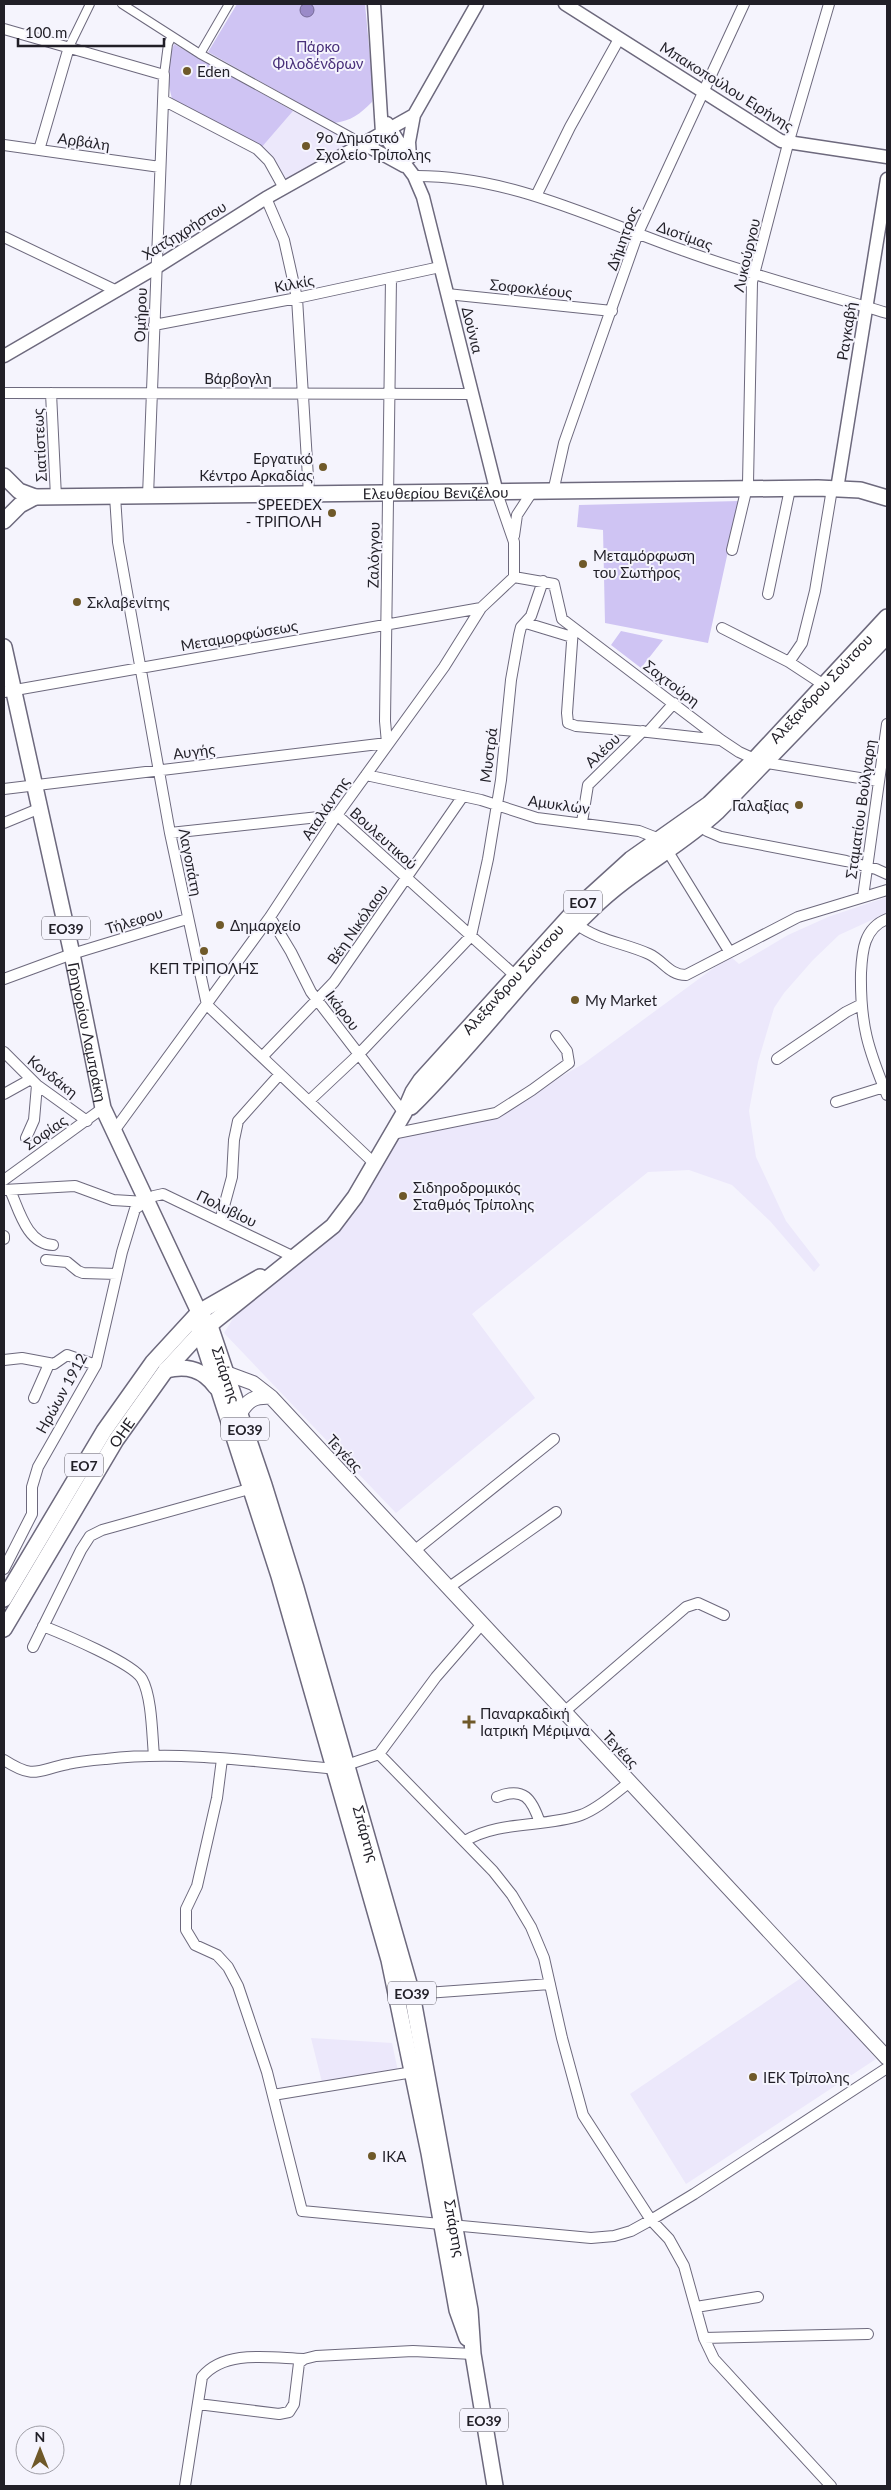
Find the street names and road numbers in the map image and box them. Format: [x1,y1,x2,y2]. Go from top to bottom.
street label: Μπακοπούλου Ειρήνης [657,38,797,134]
street label: Αρβάλη [57,128,111,154]
street label: Χατζηχρήστου [139,197,229,263]
street label: Δήμητρος [602,203,642,273]
street label: Λυκούργου [729,216,763,294]
street label: Διοτίμας [655,217,715,253]
street label: Κιλκίς [273,270,316,296]
street label: Σοφοκλέους [489,275,573,301]
street label: Ομήρου [130,287,150,343]
street label: Ραγκαβή [833,301,859,361]
street label: Δούνια [459,305,487,355]
street label: Βάρβογλη [204,369,272,387]
street label: Σιατίστεως [28,408,50,482]
street label: Ελευθερίου Βενιζέλου [363,483,509,502]
street label: Ζαλόγγου [363,522,383,588]
street label: Μεταμορφώσεως [179,616,299,654]
street label: Αλεξανδρου Σούτσου [766,630,876,747]
street label: Σαχτούρη [640,656,704,710]
street label: Μυστρά [476,726,500,784]
street label: Αλέου [581,729,623,771]
street label: Σταματίου Βούλγαρη [841,738,879,880]
street label: Αυγής [172,739,216,762]
street label: Αταλάντης [297,773,353,843]
street label: Αμυκλών [527,791,591,817]
street label: Βουλευτικού [347,803,421,873]
street label: Λαγοπάτη [176,827,206,897]
street label: Βέη Νικόλαου [323,881,391,967]
road number: ΕΟ7 [564,890,602,914]
street label: Τήλεφου [103,903,165,937]
road number: ΕΟ39 [42,916,90,940]
street label: Αλεξανδρου Σούτσου [458,920,567,1038]
street label: Γρηγορίου Λαμπράκη [65,960,111,1104]
street label: Ικάρου [322,986,364,1034]
street label: Κονδάκη [24,1051,82,1101]
street label: Σοφίας [20,1111,70,1153]
street label: Πολυβίου [194,1186,260,1230]
street label: Σπάρτης [209,1344,244,1405]
street label: Ηρώων 1912 [32,1350,90,1436]
street label: ΟΗΕ [105,1414,138,1450]
road number: ΕΟ39 [221,1418,269,1440]
street label: Τεγέας [323,1431,367,1475]
road number: ΕΟ7 [65,1454,103,1476]
street label: Τεγέας [599,1727,643,1771]
street label: Σπάρτης [350,1803,383,1864]
road number: ΕΟ39 [388,1982,436,2005]
street label: Σπάρτης [441,2198,469,2258]
road number: ΕΟ39 [460,2408,508,2432]

